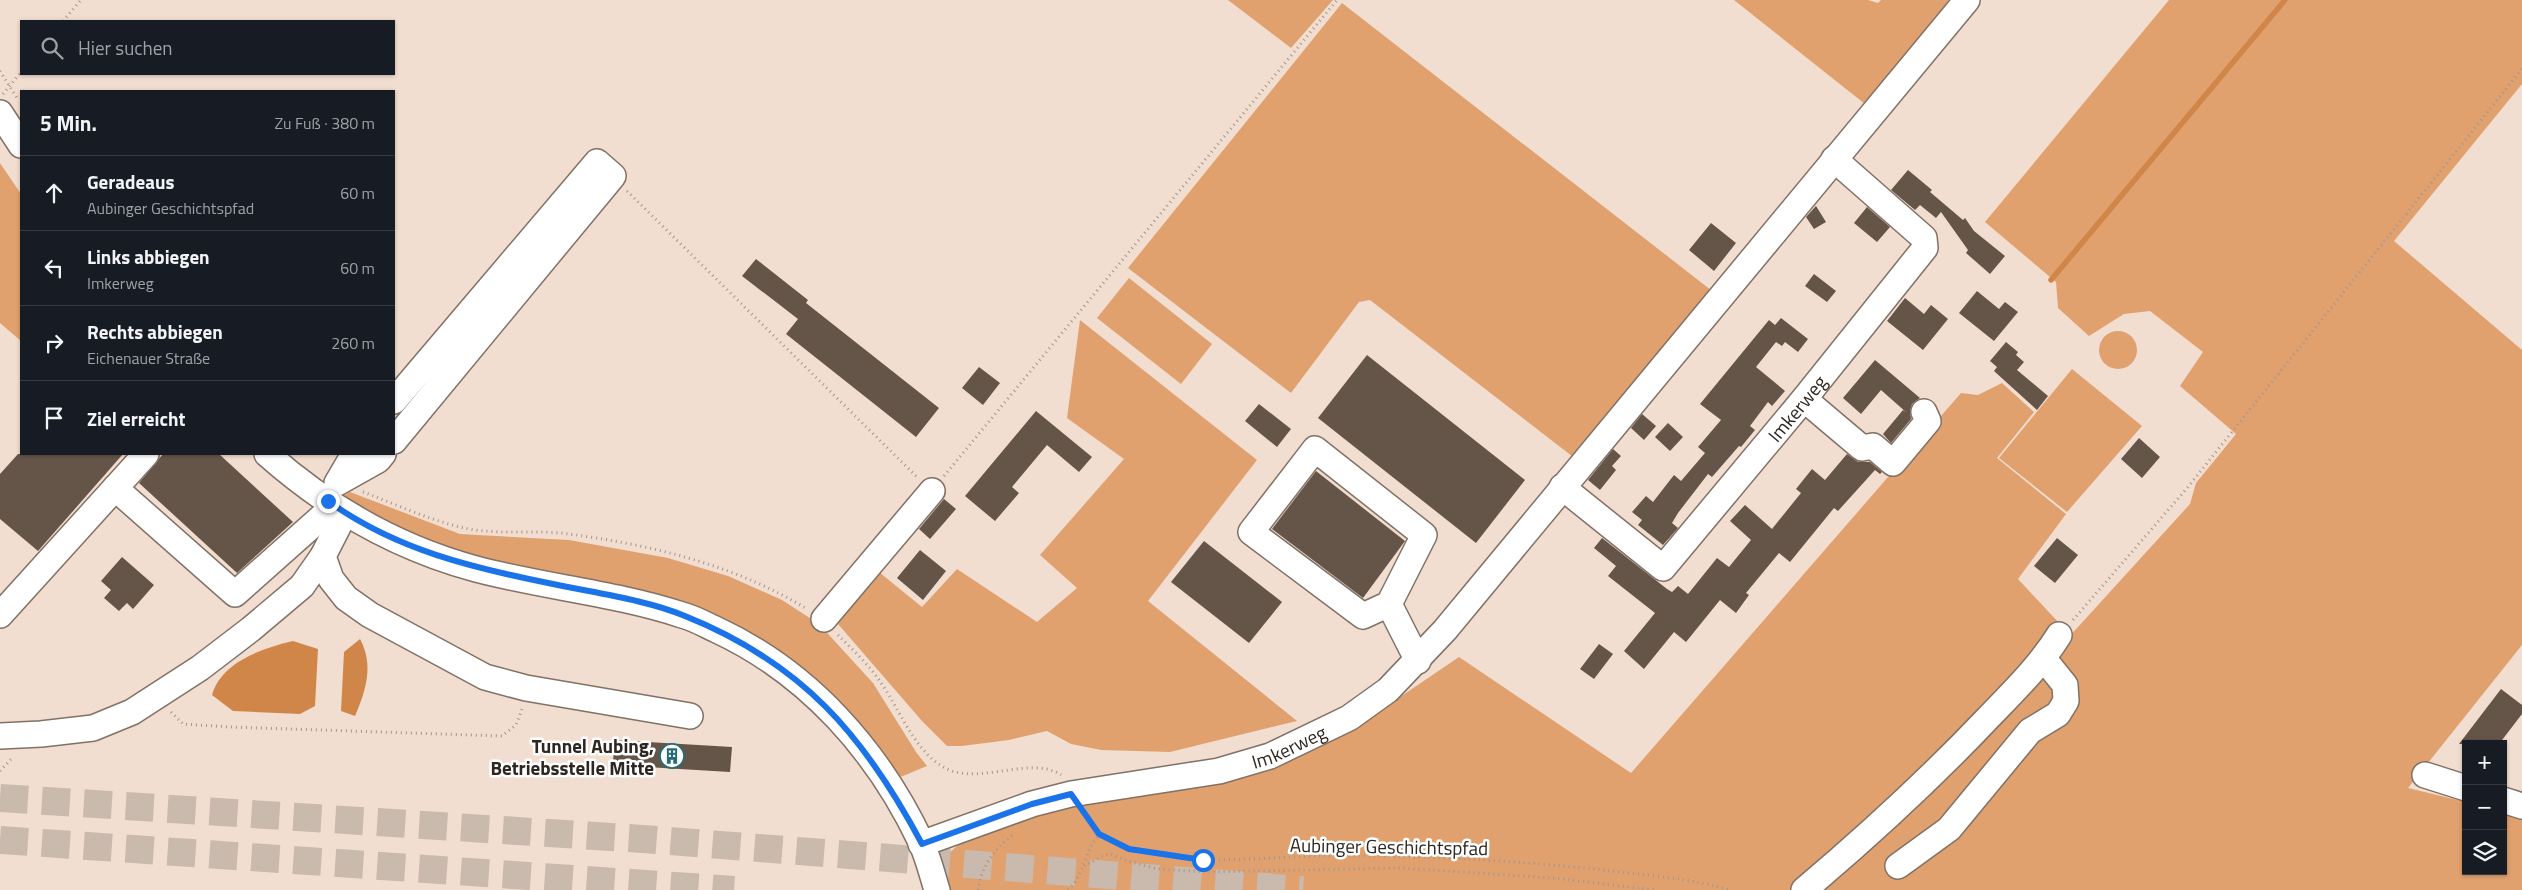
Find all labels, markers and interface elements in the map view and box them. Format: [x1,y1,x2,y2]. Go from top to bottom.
search box [20,20,395,75]
text: Hier suchen [78,33,173,62]
icon: search [38,34,66,62]
text: 5 Min. [40,107,97,139]
text: Zu Fuß · 380 m [274,111,375,135]
text: Geradeaus [87,167,174,196]
icon: ahead [40,179,68,207]
text: 60 m [340,181,375,205]
text: Aubinger Geschichtspfad [87,196,254,220]
text: Links abbiegen [87,242,210,271]
icon: left [40,254,68,282]
text: 60 m [340,256,375,280]
text: Imkerweg [87,271,154,295]
text: Rechts abbiegen [87,317,223,346]
icon: right [40,329,68,357]
text: 260 m [331,331,375,355]
text: Eichenauer Straße [87,346,210,370]
street label: Imkerweg [1760,368,1833,448]
icon: arrive [40,404,68,432]
text: Ziel erreicht [87,404,185,433]
route end [317,490,340,513]
street label: Imkerweg [1248,717,1331,775]
place label: Tunnel Aubing, Betriebsstelle Mitte [490,731,654,782]
map controls [2462,740,2507,875]
button: + [2462,740,2507,785]
building icon: Tunnel Aubing, Betriebsstelle Mitte [659,743,685,769]
button: − [2462,785,2507,830]
street label: Aubinger Geschichtspfad [1290,830,1488,862]
button: layers [2462,830,2507,875]
route start [1192,849,1215,872]

